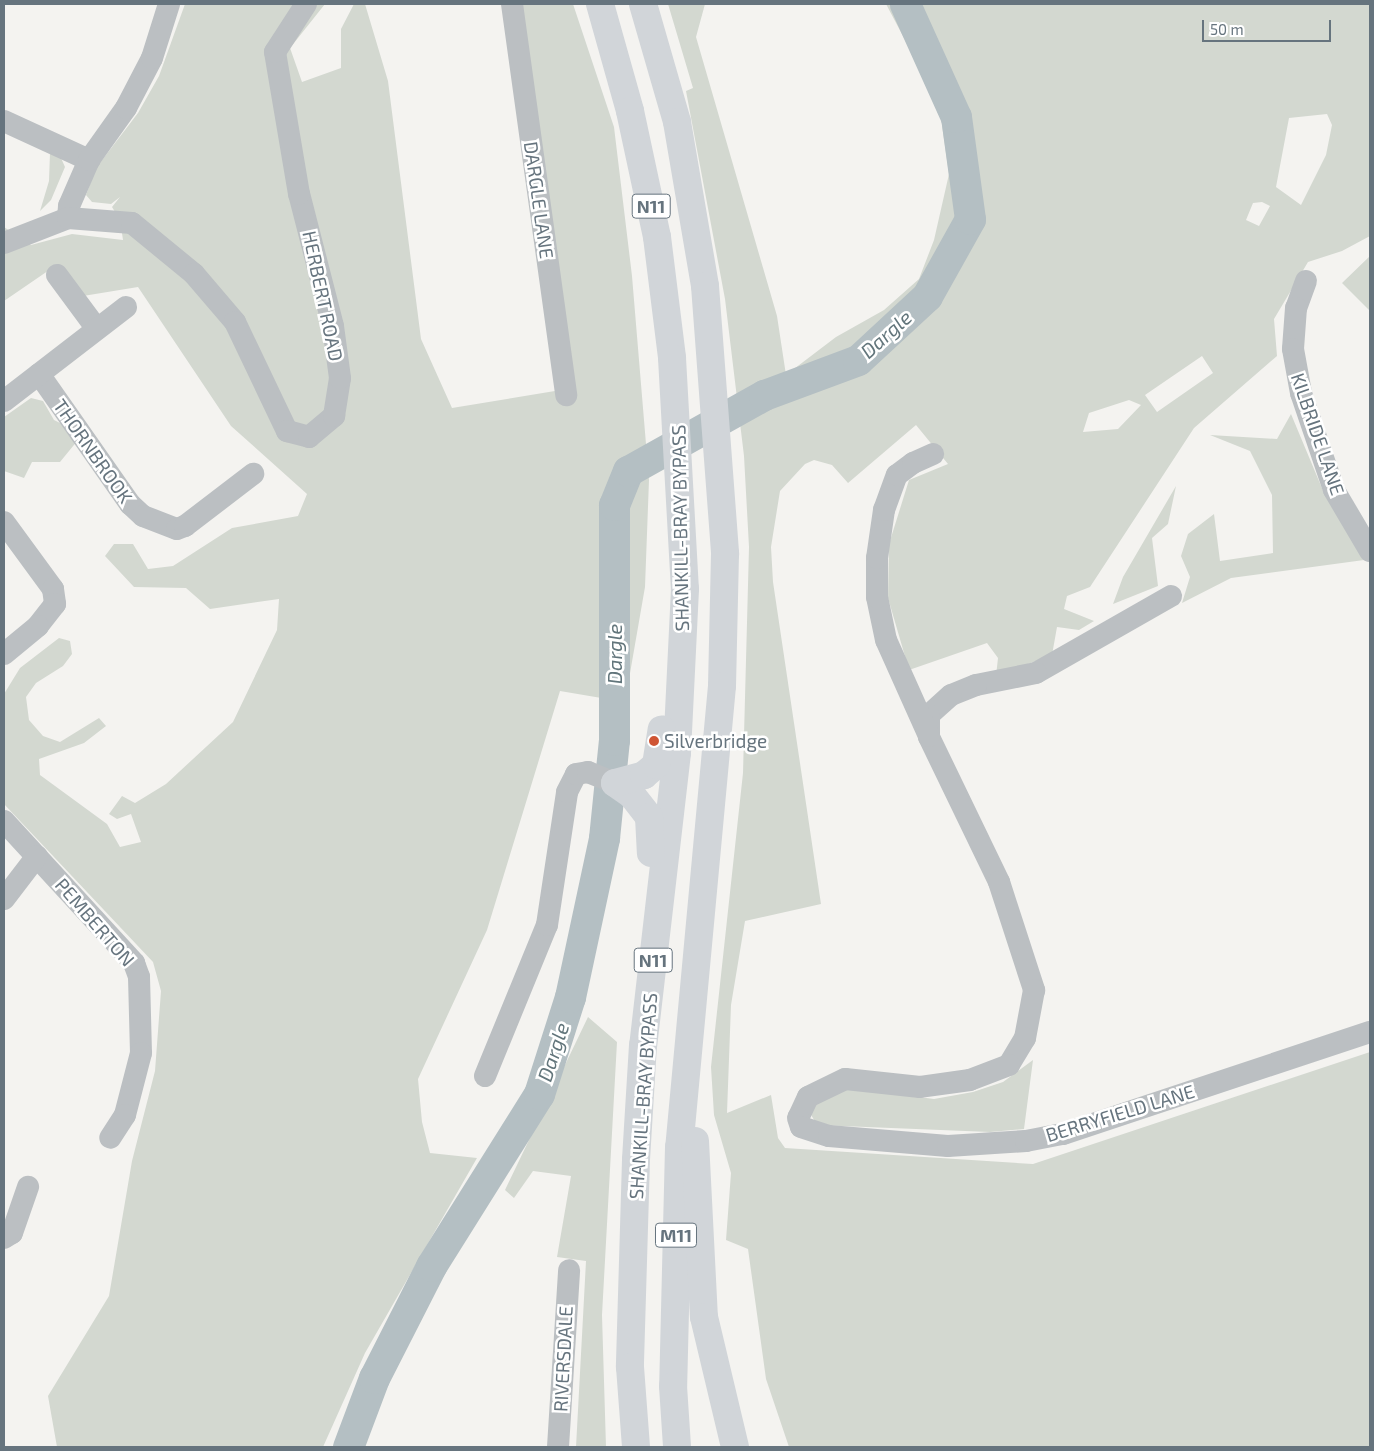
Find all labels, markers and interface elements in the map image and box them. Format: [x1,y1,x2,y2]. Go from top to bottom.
scale bar [1204,10,1333,42]
text: 50 m [1210,20,1244,38]
street label: DARGLE LANE [519,140,559,260]
road number: N11 [631,190,671,222]
street label: HERBERT ROAD [298,229,348,363]
water label: Dargle [855,305,917,363]
street label: KILBRIDE LANE [1286,370,1350,498]
street label: THORNBROOK [49,395,137,507]
street label: SHANKILL-BRAY BYPASS [667,424,693,632]
water label: Dargle [602,624,626,684]
place label: Silverbridge [664,730,767,752]
marker: Silverbridge [648,735,660,747]
street label: PEMBERTON [51,873,139,971]
road number: N11 [633,944,673,976]
street label: SHANKILL-BRAY BYPASS [624,992,662,1200]
water label: Dargle [532,1019,574,1085]
street label: BERRYFIELD LANE [1043,1080,1197,1146]
road number: M11 [655,1220,697,1250]
street label: RIVERSDALE [549,1305,577,1413]

